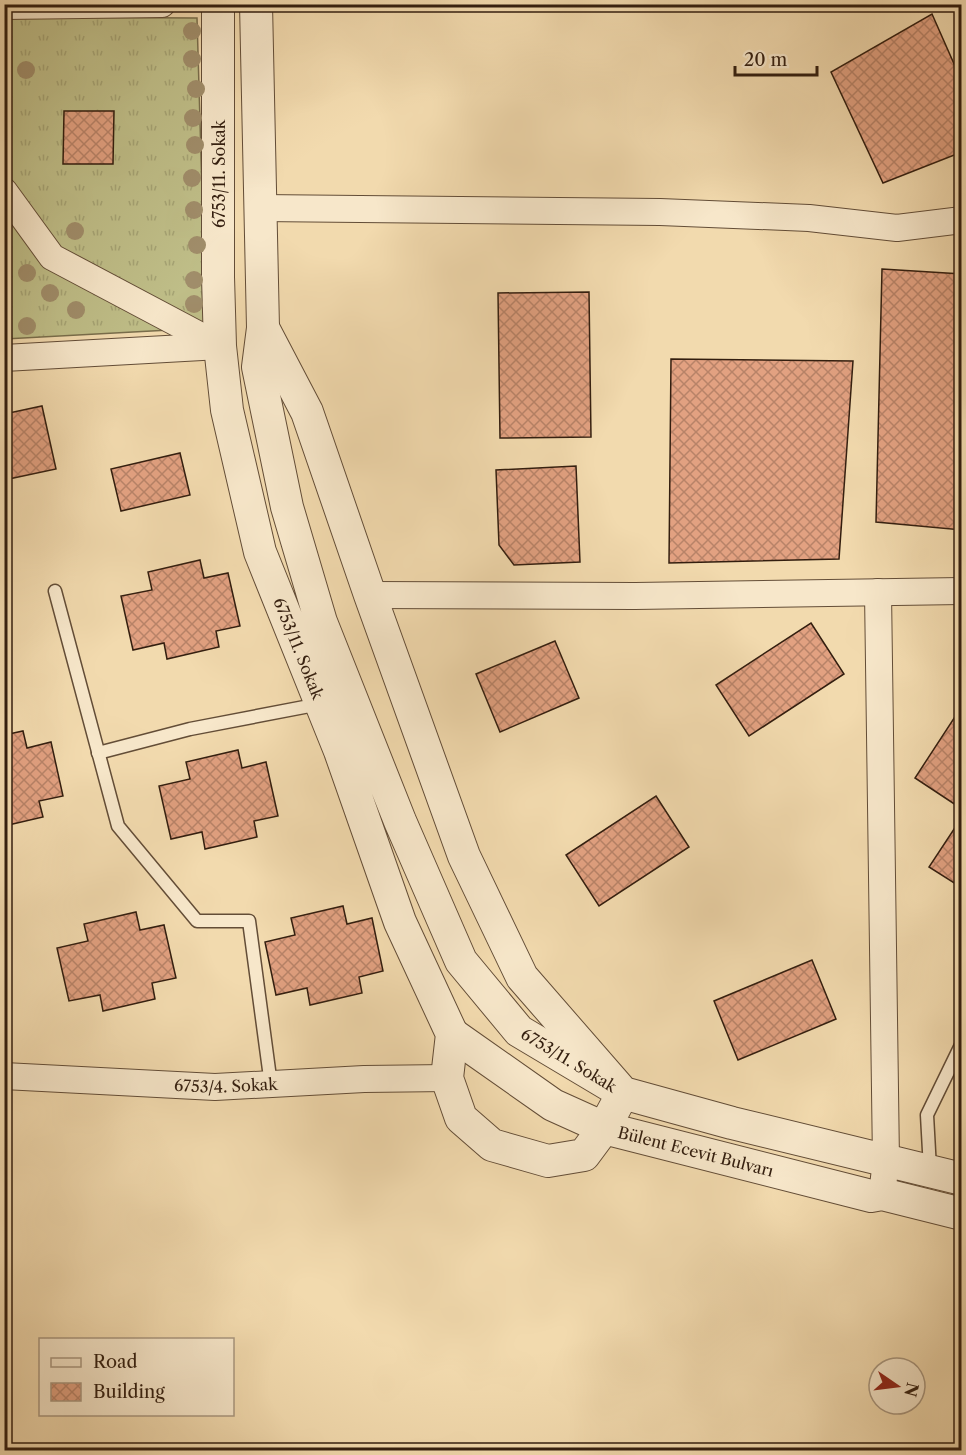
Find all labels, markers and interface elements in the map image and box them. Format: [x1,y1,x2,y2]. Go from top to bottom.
scale bar [735,39,818,77]
text: 20 m [744,49,788,71]
street label: 6753/11. Sokak [209,119,229,228]
street label: 6753/11. Sokak [269,594,328,703]
street label: 6753/11. Sokak [518,1024,621,1097]
street label: 6753/4. Sokak [173,1074,279,1097]
street label: Bülent Ecevit Bulvarı [616,1122,776,1181]
legend [39,1338,234,1416]
text: Road [93,1351,138,1373]
north arrow [867,1356,927,1416]
text: N [900,1380,923,1399]
text: Building [93,1381,165,1403]

